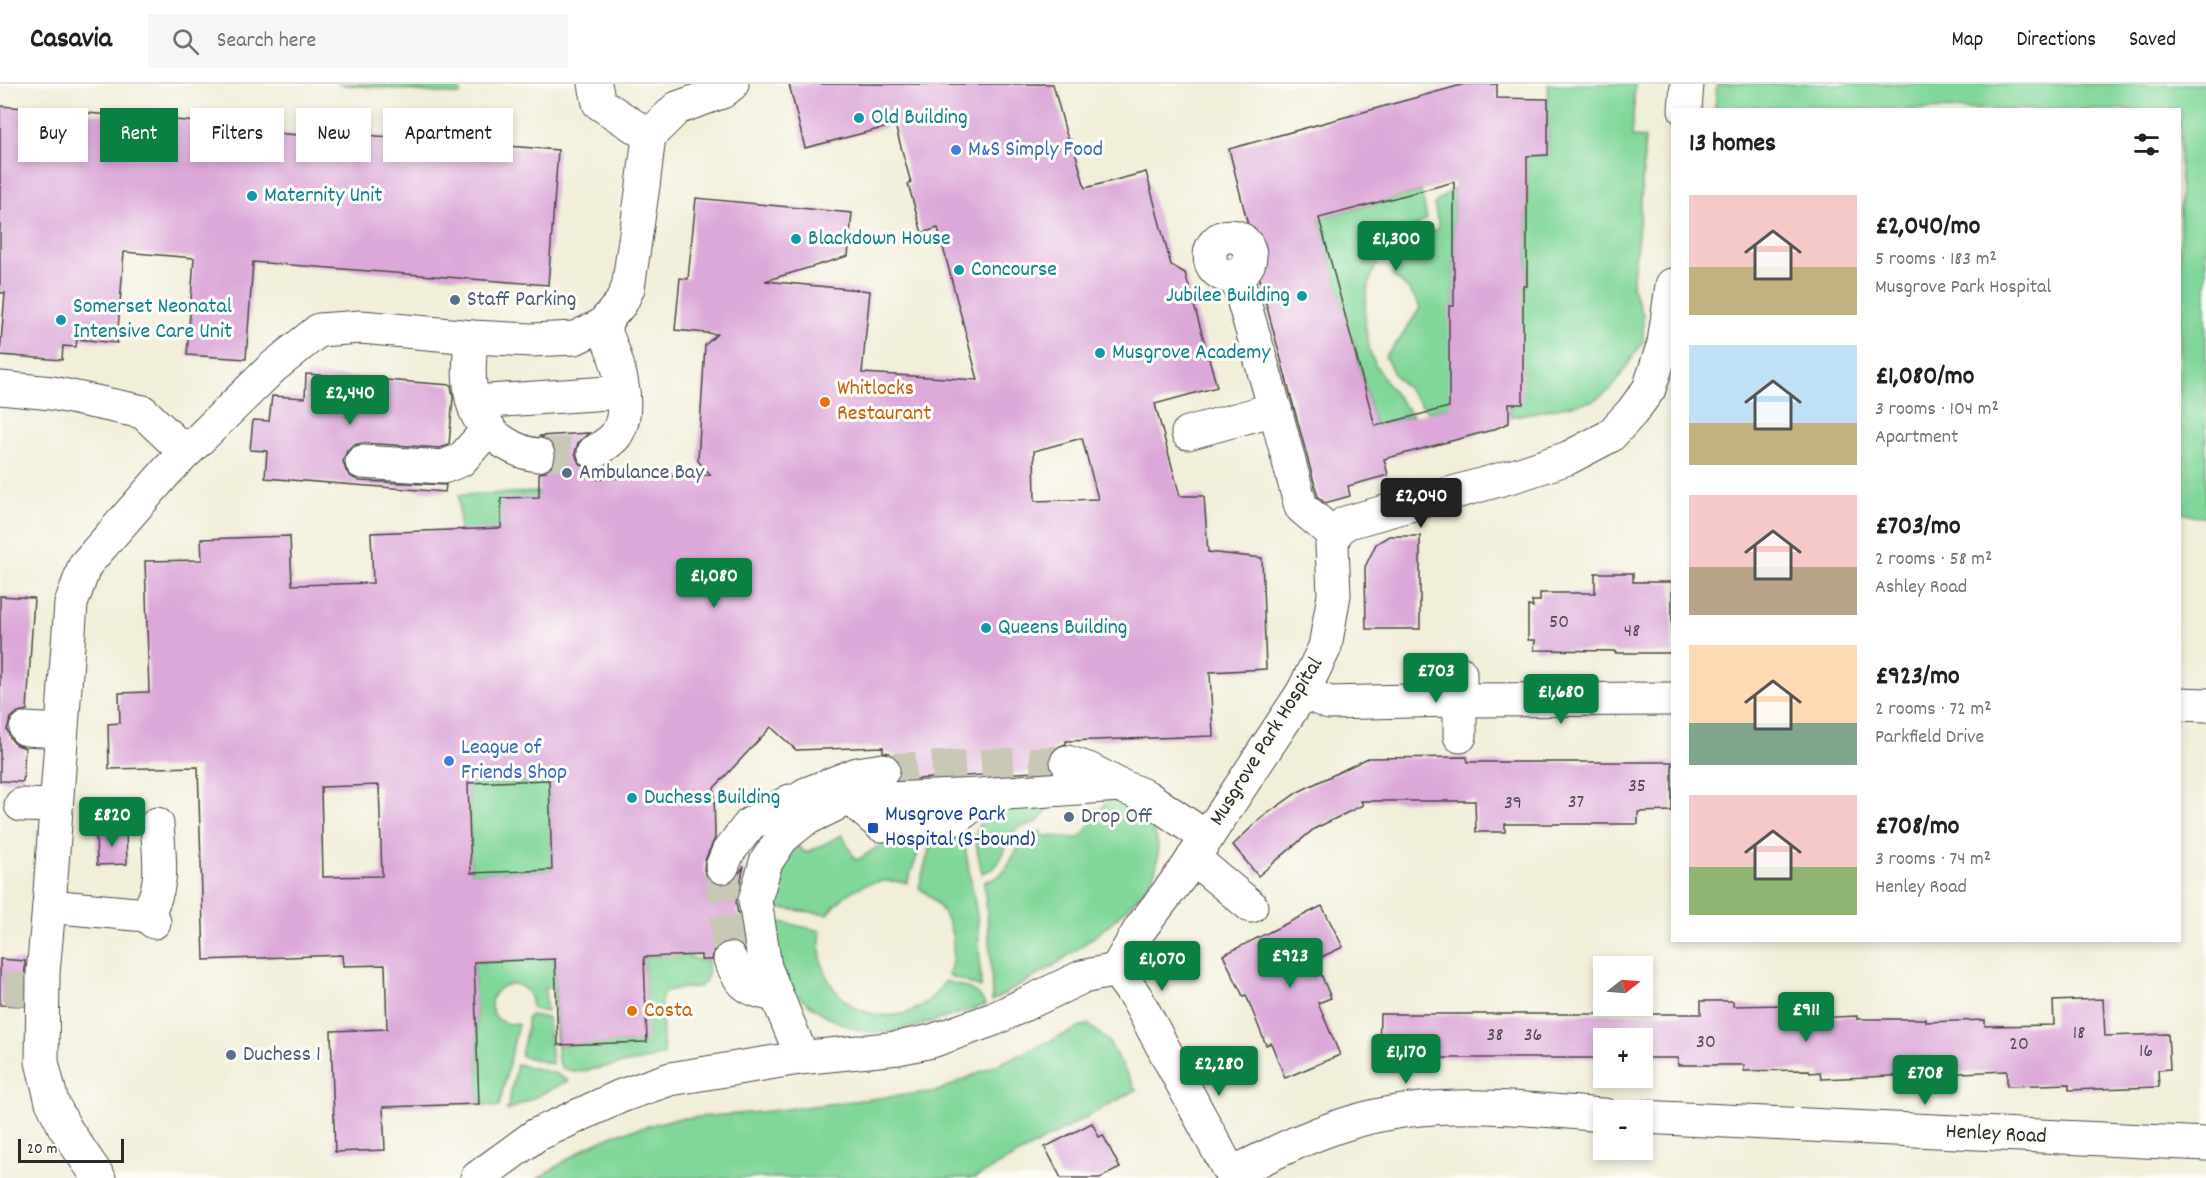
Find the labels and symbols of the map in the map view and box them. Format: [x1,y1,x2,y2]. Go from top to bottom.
place label: Old Building [871,103,968,134]
marker: Old Building [852,111,866,125]
place label: M&S Simply Food [968,135,1103,166]
marker: M&S Simply Food [949,143,963,157]
place label: Maternity Unit [264,181,382,212]
marker: Maternity Unit [245,189,259,203]
pin: £1,300 [1347,221,1445,272]
place label: Blackdown House [808,224,951,255]
marker: Blackdown House [789,232,803,246]
place label: Concourse [971,255,1057,286]
marker: Concourse [952,263,966,277]
place label: Jubilee Building [1166,281,1290,312]
place label: Staff Parking [467,285,576,316]
marker: Jubilee Building [1295,289,1309,303]
place label: Somerset Neonatal Intensive Care Unit [73,292,232,348]
marker: Staff Parking [448,293,462,307]
marker: Somerset Neonatal Intensive Care Unit [54,313,68,327]
place label: Musgrove Academy [1112,338,1271,369]
marker: Musgrove Academy [1093,346,1107,360]
place label: Whitlocks Restaurant [837,374,931,430]
pin: £2,440 [301,375,399,426]
marker: Whitlocks Restaurant [818,395,832,409]
place label: Ambulance Bay [579,458,705,489]
marker: Ambulance Bay [560,466,574,480]
pin: £2,040 [1372,478,1470,529]
pin: £1,080 [665,558,763,609]
house number: 50 [1549,609,1569,637]
place label: Queens Building [998,613,1127,644]
house number: 48 [1624,618,1640,646]
marker: Queens Building [979,621,993,635]
street label: Musgrove Park Hospital [1203,652,1331,832]
pin: £703 [1400,653,1472,704]
pin: £1,680 [1512,674,1610,725]
place label: League of Friends Shop [461,733,567,789]
marker: League of Friends Shop [442,754,456,768]
house number: 35 [1628,773,1646,801]
place label: Duchess Building [644,783,780,814]
house number: 37 [1568,789,1584,817]
house number: 39 [1504,790,1522,818]
marker: Duchess Building [625,791,639,805]
pin: £820 [76,797,148,848]
place label: Musgrove Park Hospital (S-bound) [885,800,1036,856]
place label: Drop Off [1081,802,1153,833]
marker: Drop Off [1062,810,1076,824]
marker: Musgrove Park Hospital (S-bound) [866,821,880,835]
pin: £923 [1254,938,1326,989]
pin: £1,070 [1113,941,1211,992]
north arrow [1593,956,1653,1016]
pin: £911 [1770,992,1842,1043]
place label: Costa [644,996,693,1027]
marker: Costa [625,1004,639,1018]
house number: 18 [2073,1020,2085,1048]
house number: 38 [1487,1022,1503,1050]
house number: 36 [1524,1022,1542,1050]
house number: 30 [1696,1029,1716,1057]
house number: 20 [2009,1031,2029,1059]
pin: £1,170 [1357,1034,1455,1085]
house number: 16 [2139,1038,2153,1066]
place label: Duchess 1 [243,1040,321,1071]
pin: £2,280 [1170,1046,1268,1097]
marker: Duchess 1 [224,1048,238,1062]
pin: £708 [1889,1055,1961,1106]
street label: Henley Road [1945,1117,2047,1153]
scale bar [18,1136,124,1164]

